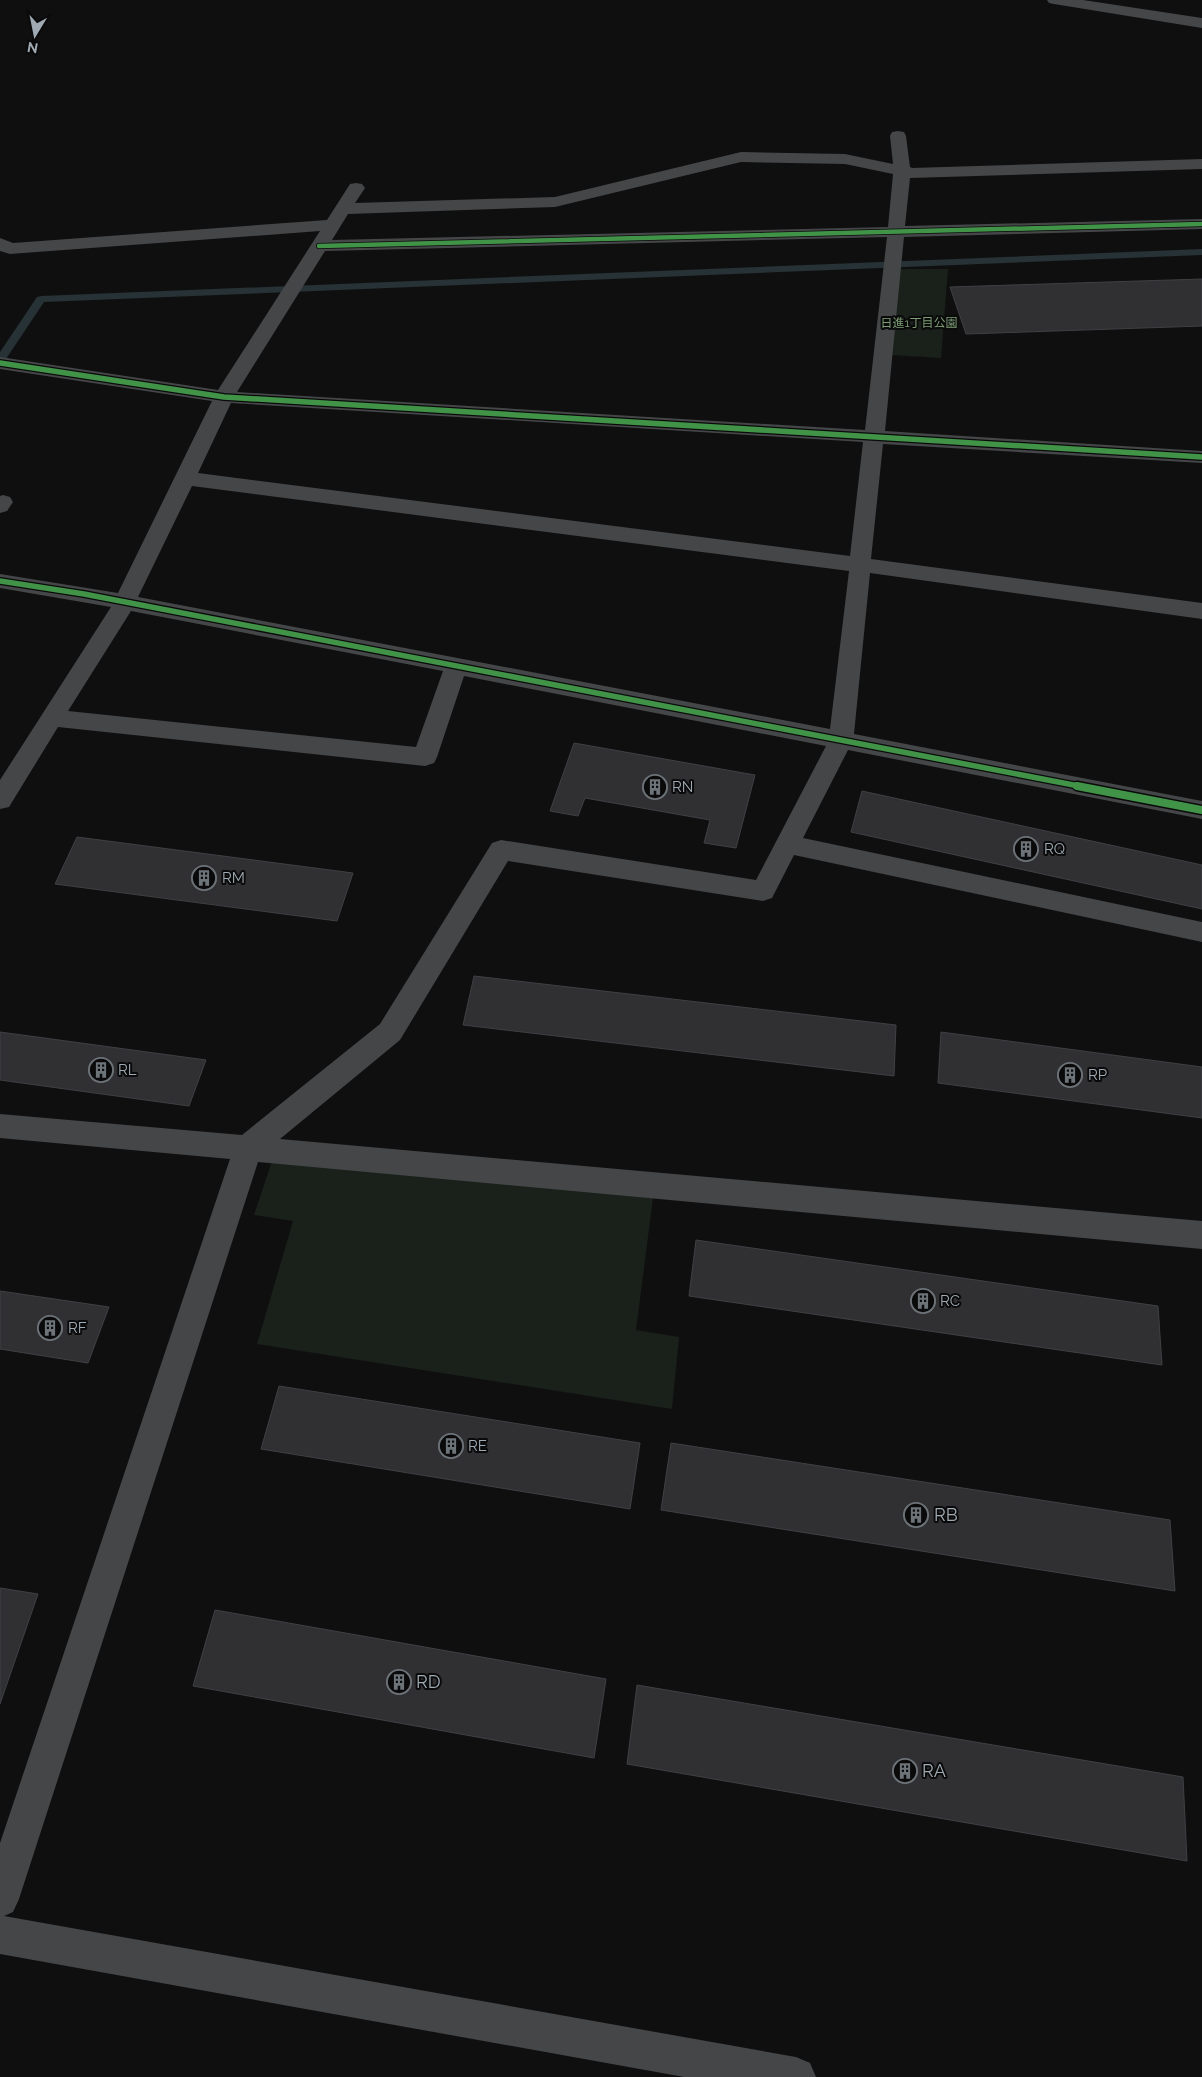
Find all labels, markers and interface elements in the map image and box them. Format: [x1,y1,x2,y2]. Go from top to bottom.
north arrow [10,10,60,60]
text: N [26,39,39,57]
park label: 日進1丁目公園 [880,316,958,330]
building icon: RN [642,774,668,800]
place label: RN [672,778,693,796]
building icon: RQ [1013,836,1039,862]
place label: RQ [1044,840,1065,858]
building icon: RM [191,865,217,891]
place label: RM [222,869,245,887]
building icon: RL [88,1057,114,1083]
place label: RL [118,1061,137,1079]
building icon: RP [1057,1062,1083,1088]
place label: RP [1088,1066,1107,1084]
building icon: RC [910,1288,936,1314]
place label: RC [940,1292,960,1310]
building icon: RF [37,1315,63,1341]
place label: RF [68,1319,87,1337]
building icon: RE [438,1433,464,1459]
place label: RE [468,1437,487,1455]
building icon: RB [903,1502,929,1528]
place label: RB [934,1504,958,1525]
building icon: RD [386,1669,412,1695]
place label: RD [416,1671,441,1692]
building icon: RA [892,1758,918,1784]
place label: RA [922,1760,946,1781]

